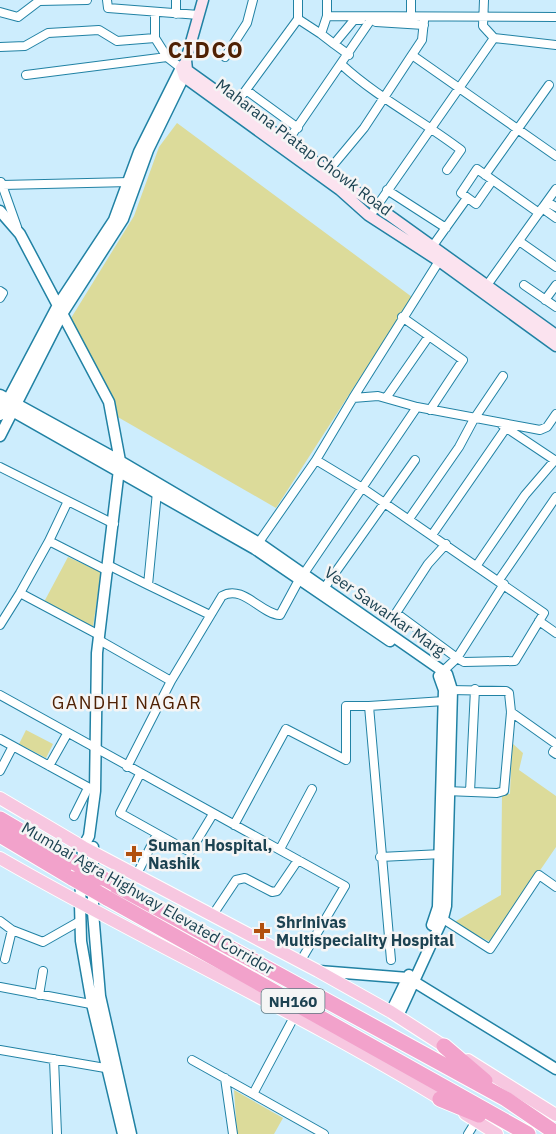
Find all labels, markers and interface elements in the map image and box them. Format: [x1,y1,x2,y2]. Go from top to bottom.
district label: CIDCO [168,35,244,64]
street label: Maharana Pratap Chowk Road [212,74,396,220]
street label: Veer Sawarkar Marg [321,562,450,660]
district label: GANDHI NAGAR [52,691,202,714]
street label: Mumbai Agra Highway Elevated Corridor [18,817,278,979]
place label: Suman Hospital, Nashik [148,835,272,873]
marker: Suman Hospital, Nashik [125,845,143,863]
place label: Shrinivas Multispeciality Hospital [276,912,454,950]
marker: Shrinivas Multispeciality Hospital [253,922,271,940]
road number: NH160 [262,989,324,1013]

